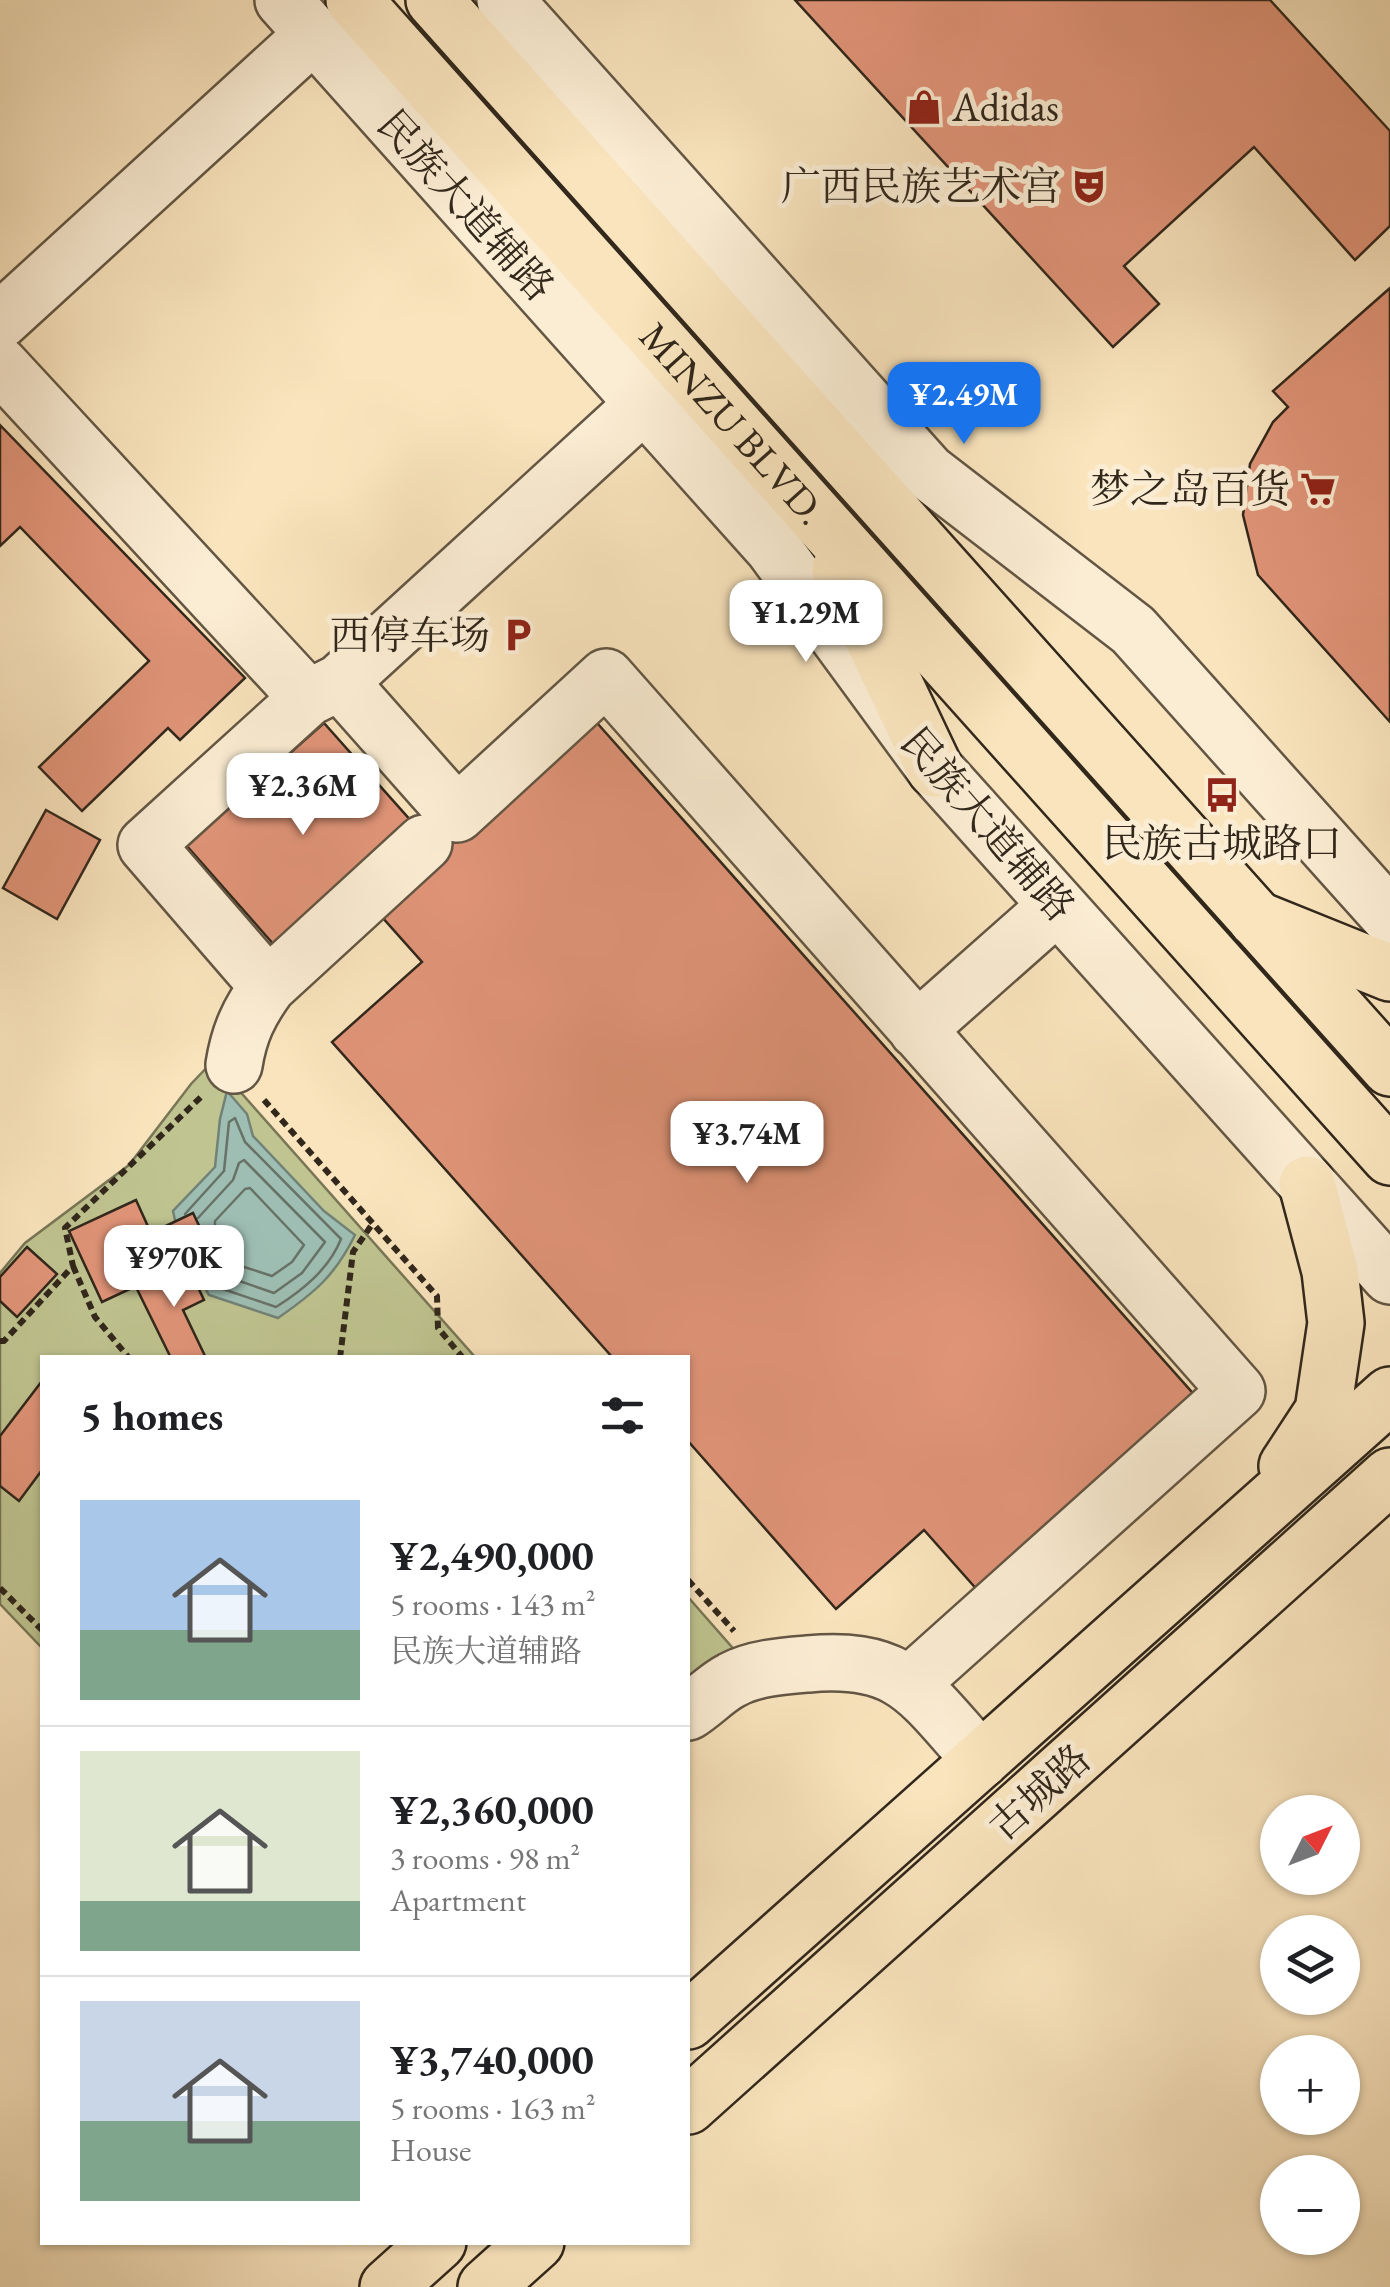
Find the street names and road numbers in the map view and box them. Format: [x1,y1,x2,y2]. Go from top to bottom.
street label: 民族大道辅路 [366,98,566,312]
street label: MINZU BLVD. [629,311,837,535]
street label: 民族大道辅路 [890,716,1086,932]
street label: 古城路 [977,1733,1101,1851]

